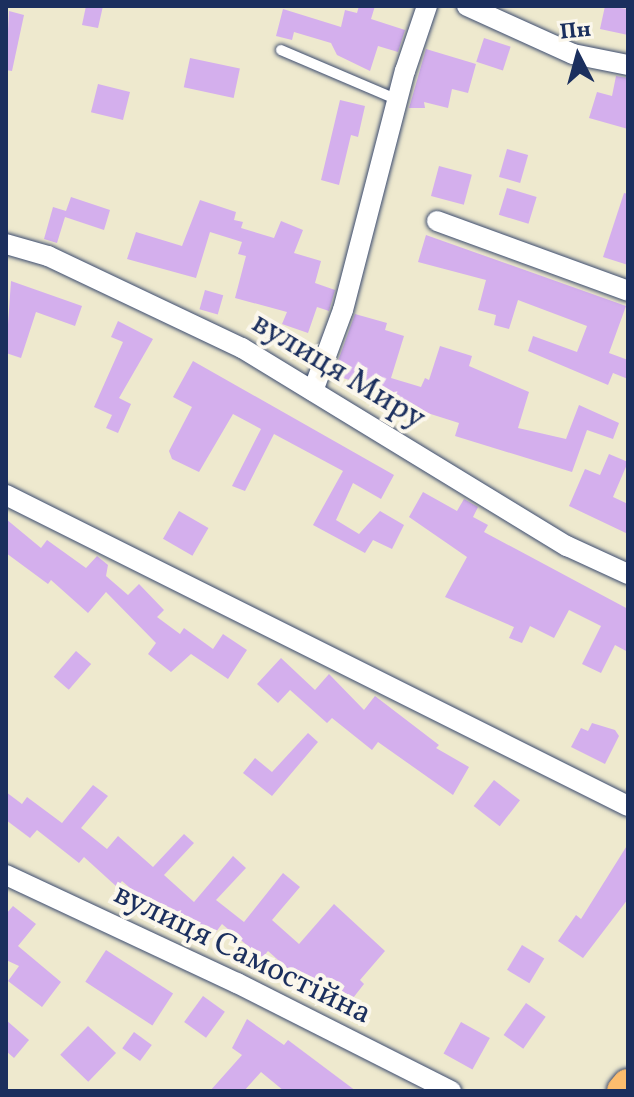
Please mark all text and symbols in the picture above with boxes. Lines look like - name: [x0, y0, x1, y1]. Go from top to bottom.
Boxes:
- text: Пн: [558, 15, 593, 49]
- north arrow: [538, 16, 618, 96]
- street label: вулиця Миру: [244, 305, 432, 439]
- street label: вулиця Самостійна: [107, 876, 377, 1034]

